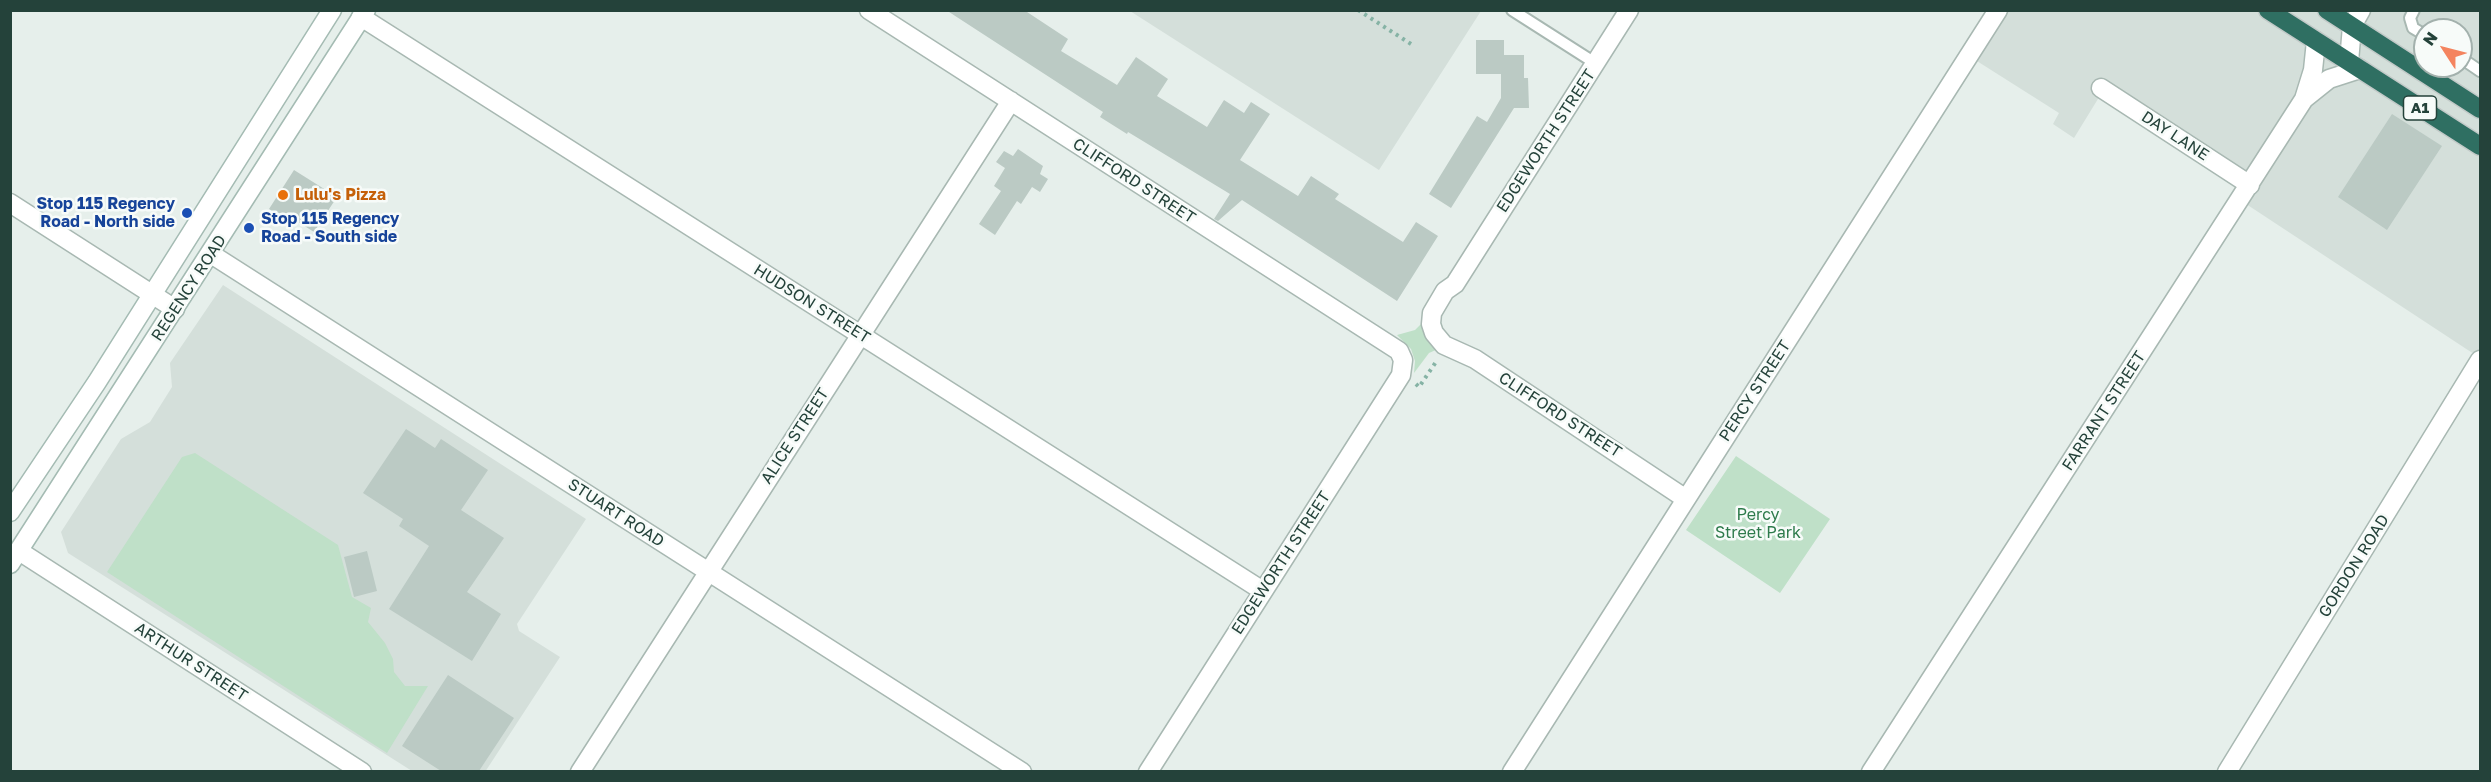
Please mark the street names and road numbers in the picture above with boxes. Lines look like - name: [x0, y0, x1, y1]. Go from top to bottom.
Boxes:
- street label: EDGEWORTH STREET: [1493, 66, 1599, 216]
- road number: A1: [2404, 96, 2436, 120]
- street label: DAY LANE: [2138, 107, 2212, 165]
- street label: CLIFFORD STREET: [1069, 134, 1199, 228]
- street label: REGENCY ROAD: [148, 231, 230, 345]
- street label: HUDSON STREET: [750, 260, 874, 348]
- street label: PERCY STREET: [1715, 337, 1795, 445]
- street label: FARRANT STREET: [2058, 348, 2150, 474]
- street label: CLIFFORD STREET: [1495, 368, 1625, 462]
- street label: ALICE STREET: [757, 385, 833, 487]
- street label: STUART ROAD: [564, 475, 668, 551]
- street label: EDGEWORTH STREET: [1228, 488, 1334, 638]
- street label: GORDON ROAD: [2315, 511, 2393, 621]
- street label: ARTHUR STREET: [131, 618, 251, 706]

